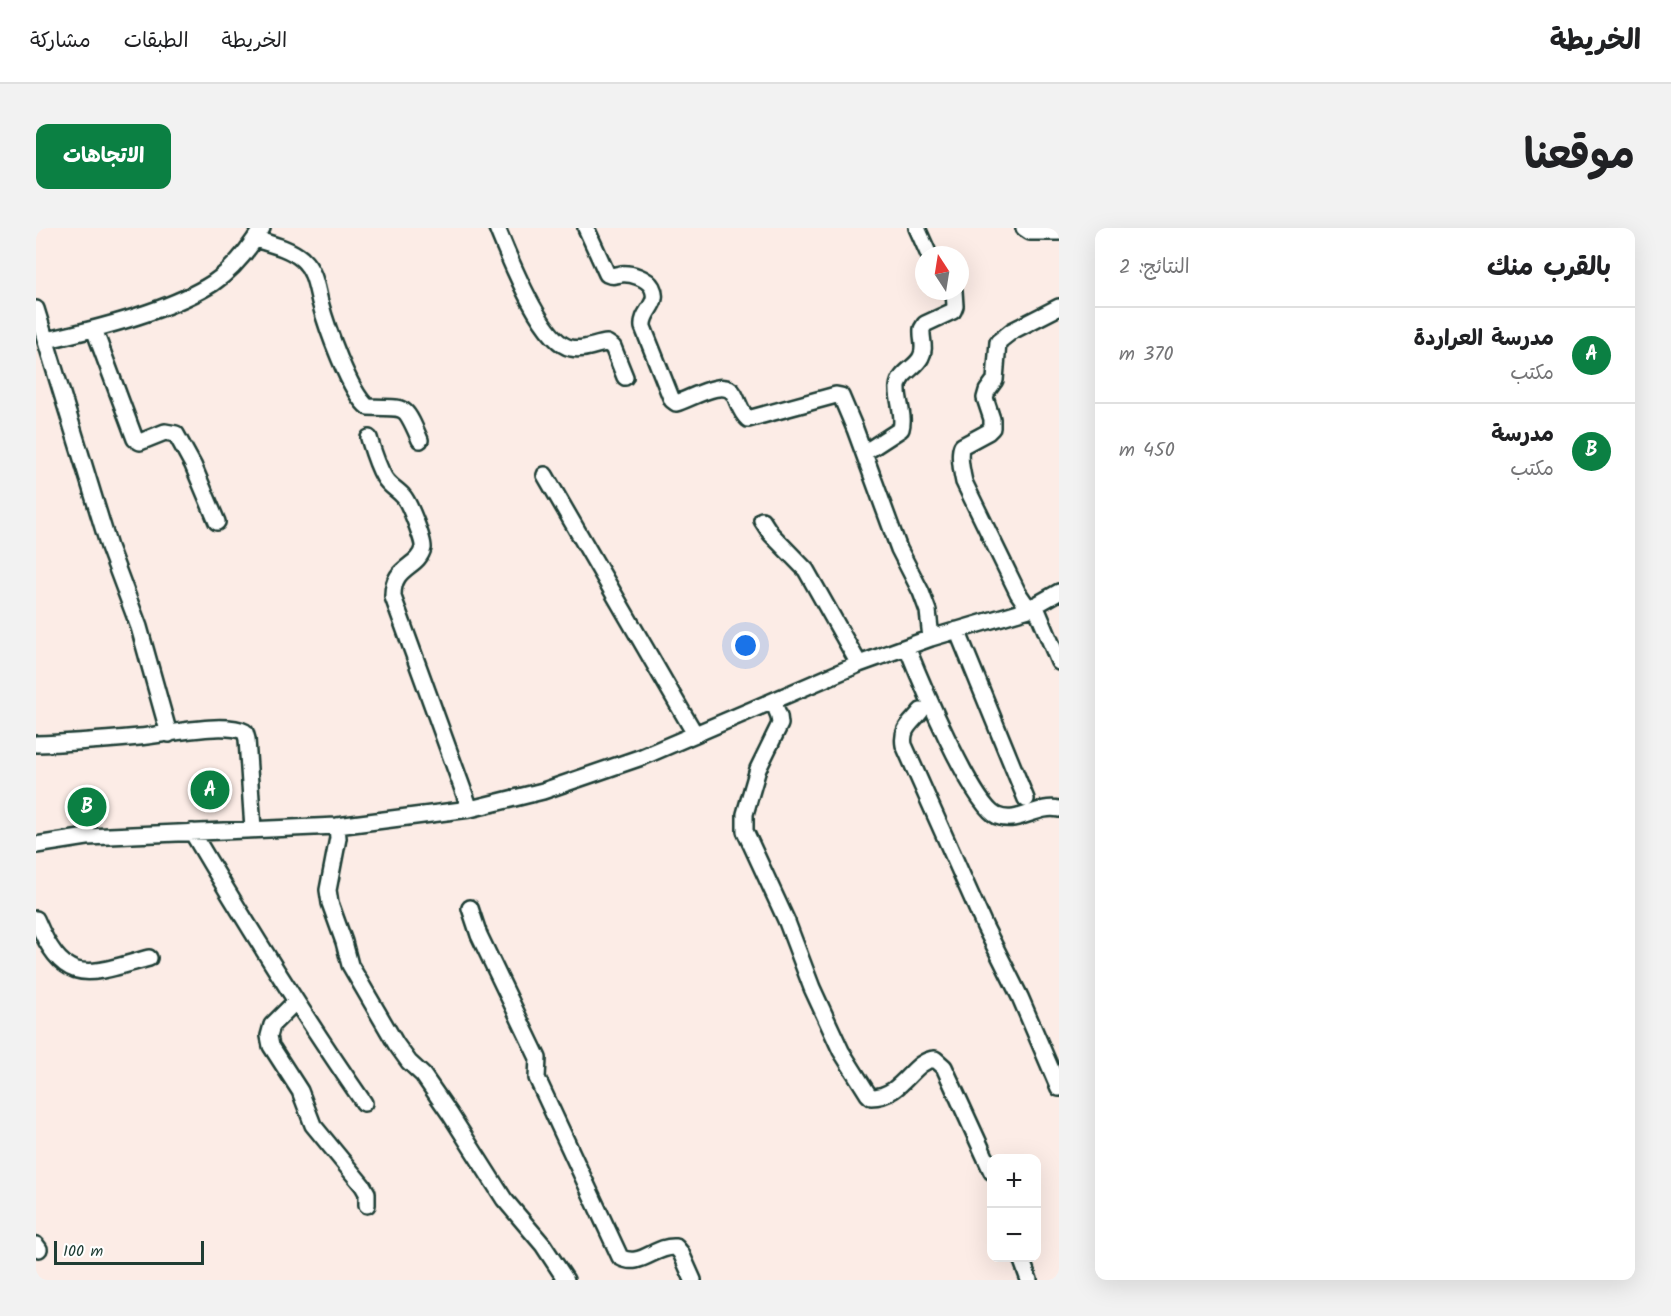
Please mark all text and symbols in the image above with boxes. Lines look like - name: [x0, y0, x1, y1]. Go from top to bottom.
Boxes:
- text: الخريطة: [1550, 19, 1641, 64]
- text: مشاركة: [30, 25, 91, 58]
- text: الطبقات: [124, 25, 189, 58]
- text: الخريطة: [222, 25, 287, 58]
- text: موقعنا: [1524, 123, 1635, 190]
- button: الاتجاهات: [36, 124, 171, 189]
- north arrow: [915, 246, 969, 300]
- text: بالقرب منك: [1487, 247, 1611, 289]
- text: النتائج: 2: [1119, 252, 1190, 284]
- text: مدرسة العراردة: [1414, 322, 1554, 357]
- text: 370 m: [1119, 339, 1174, 371]
- text: A: [1585, 339, 1598, 371]
- text: مكتب: [1510, 358, 1554, 390]
- text: مدرسة: [1491, 418, 1554, 453]
- text: 450 m: [1119, 435, 1175, 467]
- text: B: [1585, 435, 1598, 467]
- text: مكتب: [1510, 454, 1554, 486]
- your location: [731, 631, 760, 660]
- pin: A: [190, 768, 230, 812]
- pin: B: [68, 784, 106, 830]
- map controls: [987, 1154, 1041, 1262]
- button: +: [987, 1154, 1041, 1208]
- button: −: [987, 1208, 1041, 1262]
- scale bar: [54, 1238, 204, 1266]
- text: 100 m: [63, 1239, 103, 1264]

